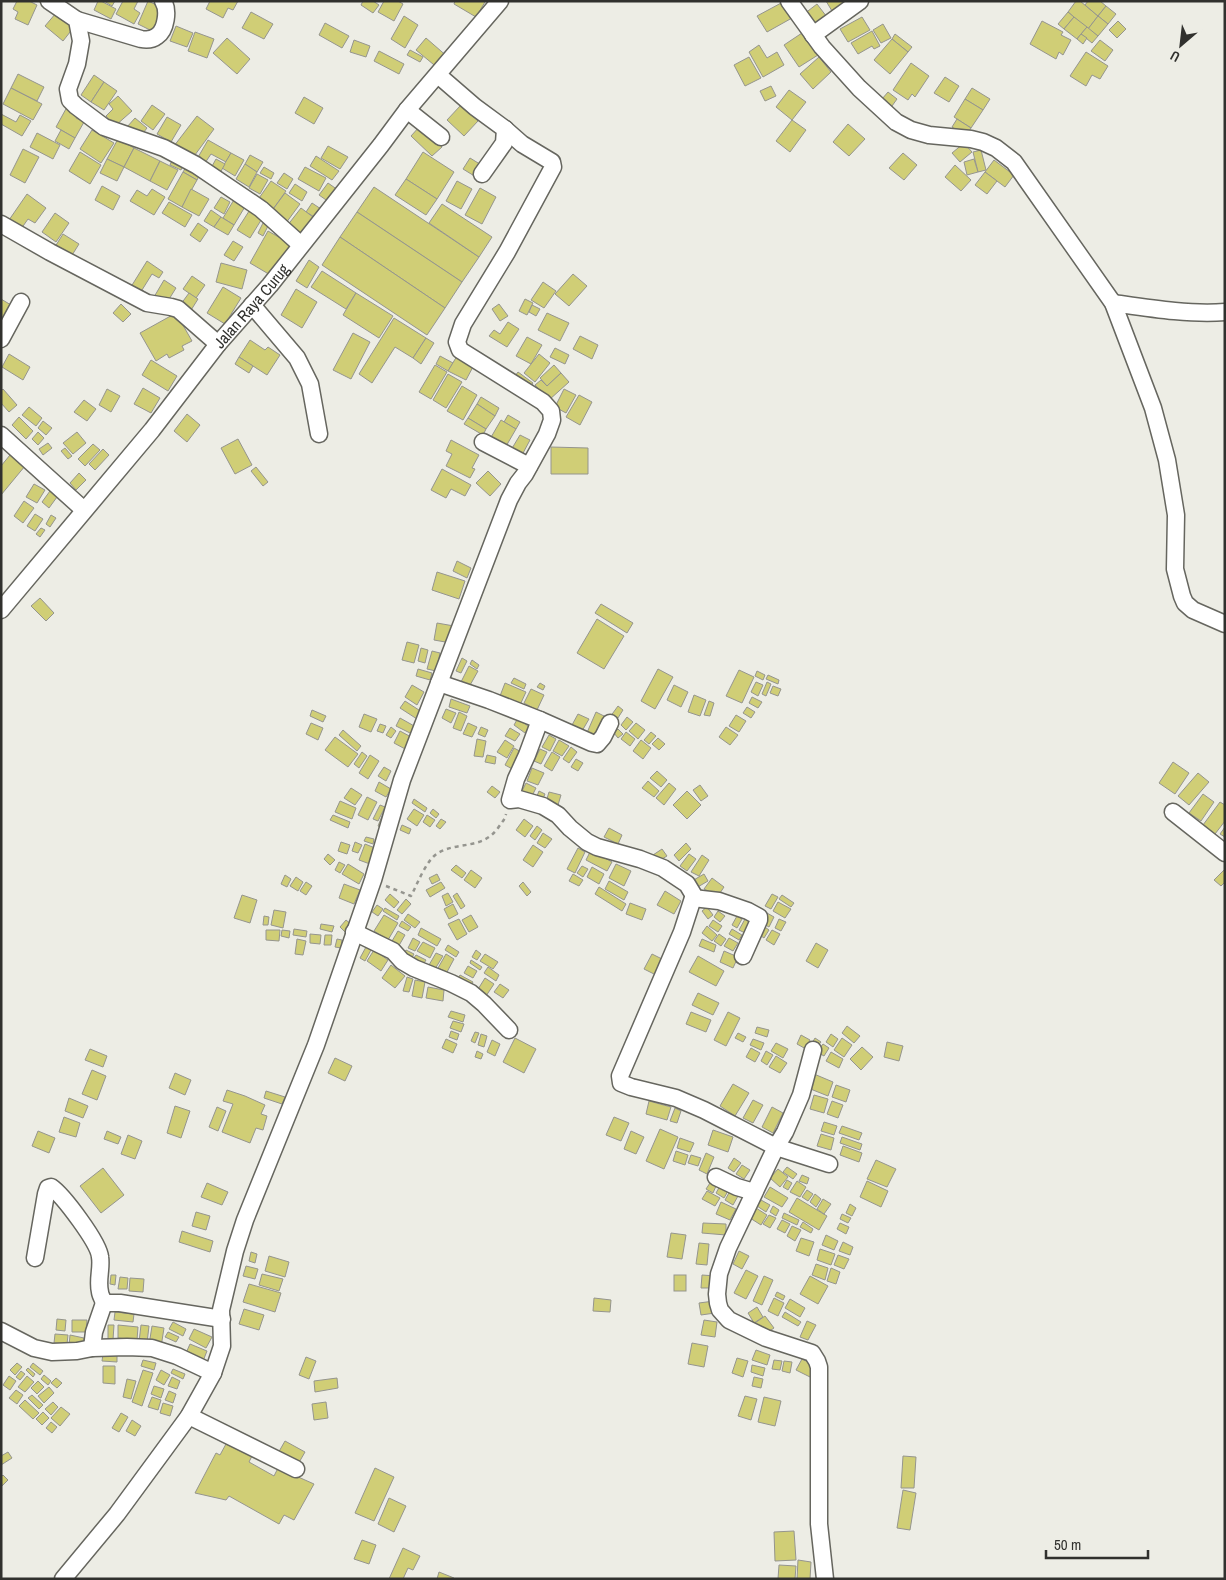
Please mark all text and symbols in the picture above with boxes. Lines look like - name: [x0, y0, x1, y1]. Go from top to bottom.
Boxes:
- north arrow: [1156, 20, 1206, 70]
- text: U: [1167, 47, 1183, 66]
- street label: Jalan Raya Curug: [208, 258, 294, 353]
- scale bar: [1046, 1528, 1148, 1560]
- text: 50 m: [1054, 1534, 1081, 1555]

